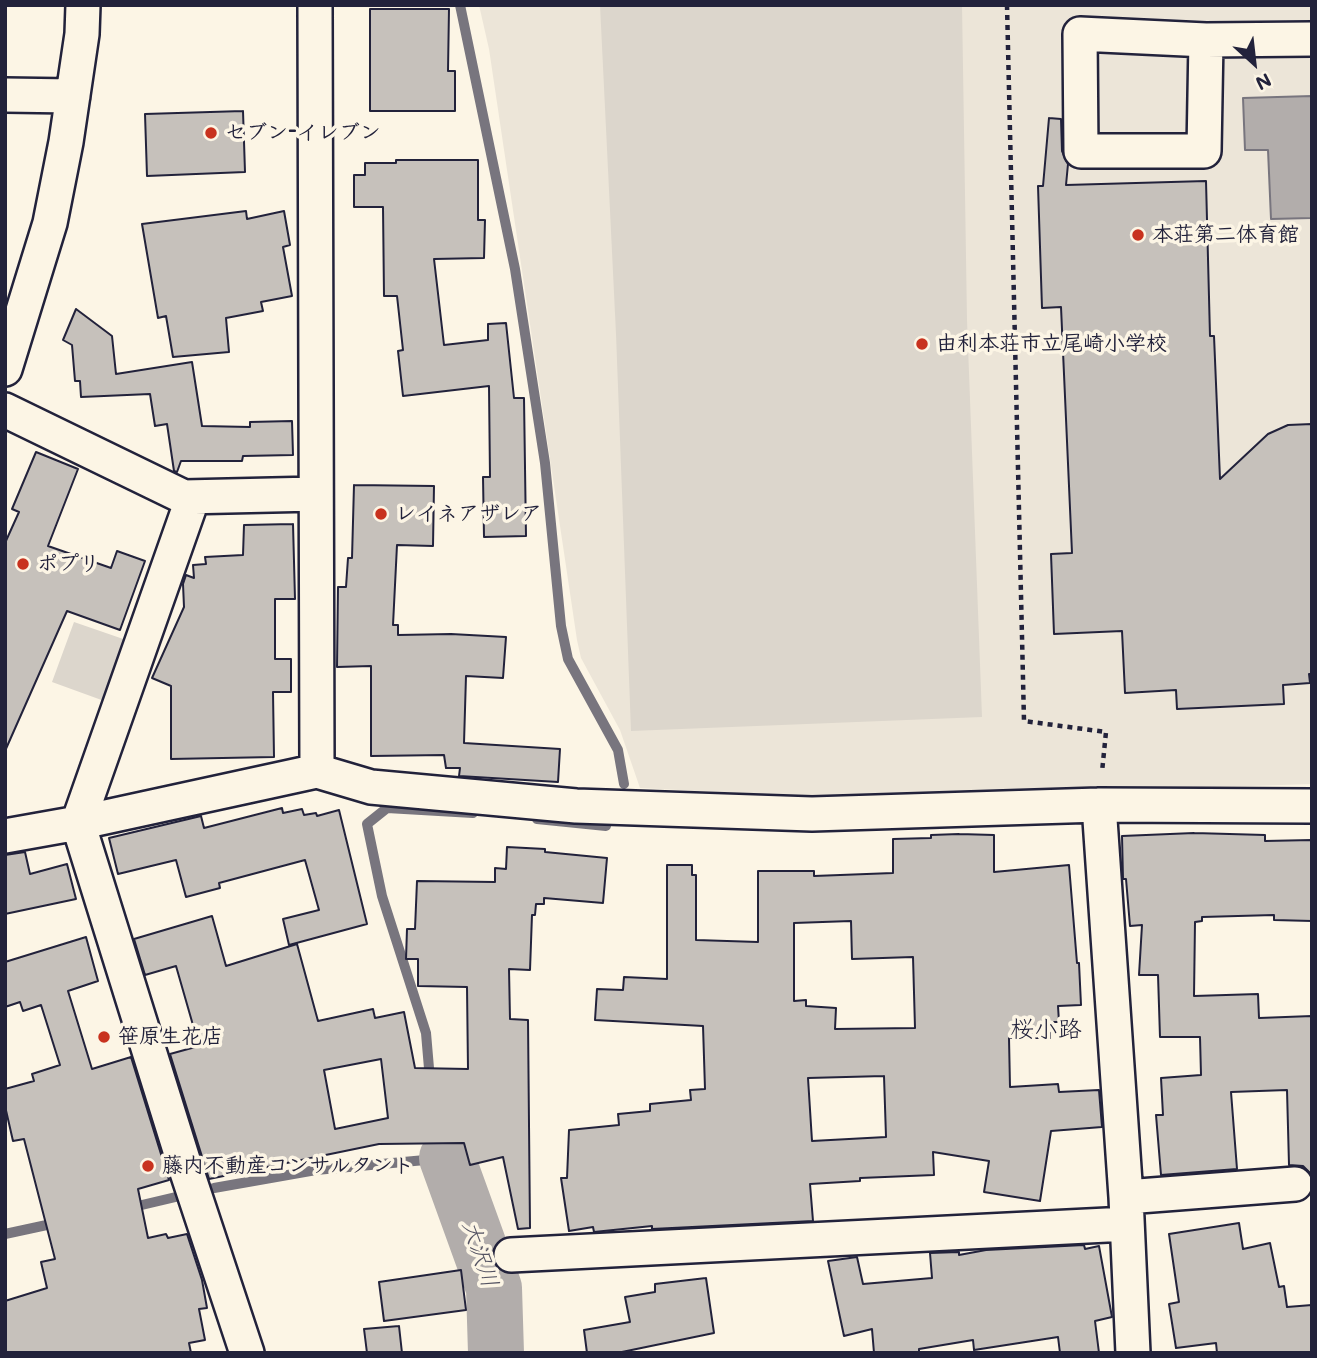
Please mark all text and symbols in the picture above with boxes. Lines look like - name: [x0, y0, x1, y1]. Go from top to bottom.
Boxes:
- north arrow: [1219, 28, 1289, 98]
- text: N: [1252, 68, 1276, 97]
- place label: セブン-イレブン: [225, 120, 381, 146]
- marker: セブン-イレブン: [203, 125, 219, 141]
- place label: 本荘第二体育館: [1152, 222, 1299, 248]
- marker: 本荘第二体育館: [1130, 227, 1146, 243]
- place label: 由利本荘市立尾崎小学校: [936, 331, 1167, 357]
- marker: 由利本荘市立尾崎小学校: [914, 336, 930, 352]
- place label: レイネアザレア: [395, 501, 542, 527]
- marker: レイネアザレア: [373, 506, 389, 522]
- place label: ポプリ: [37, 551, 100, 577]
- marker: ポプリ: [15, 556, 31, 572]
- district label: 桜小路: [1010, 1016, 1082, 1044]
- place label: 笹原生花店: [118, 1024, 223, 1050]
- marker: 笹原生花店: [96, 1029, 112, 1045]
- place label: 藤内不動産コンサルタント: [162, 1153, 414, 1179]
- marker: 藤内不動産コンサルタント: [140, 1158, 156, 1174]
- water label: 大沢川: [456, 1217, 504, 1291]

